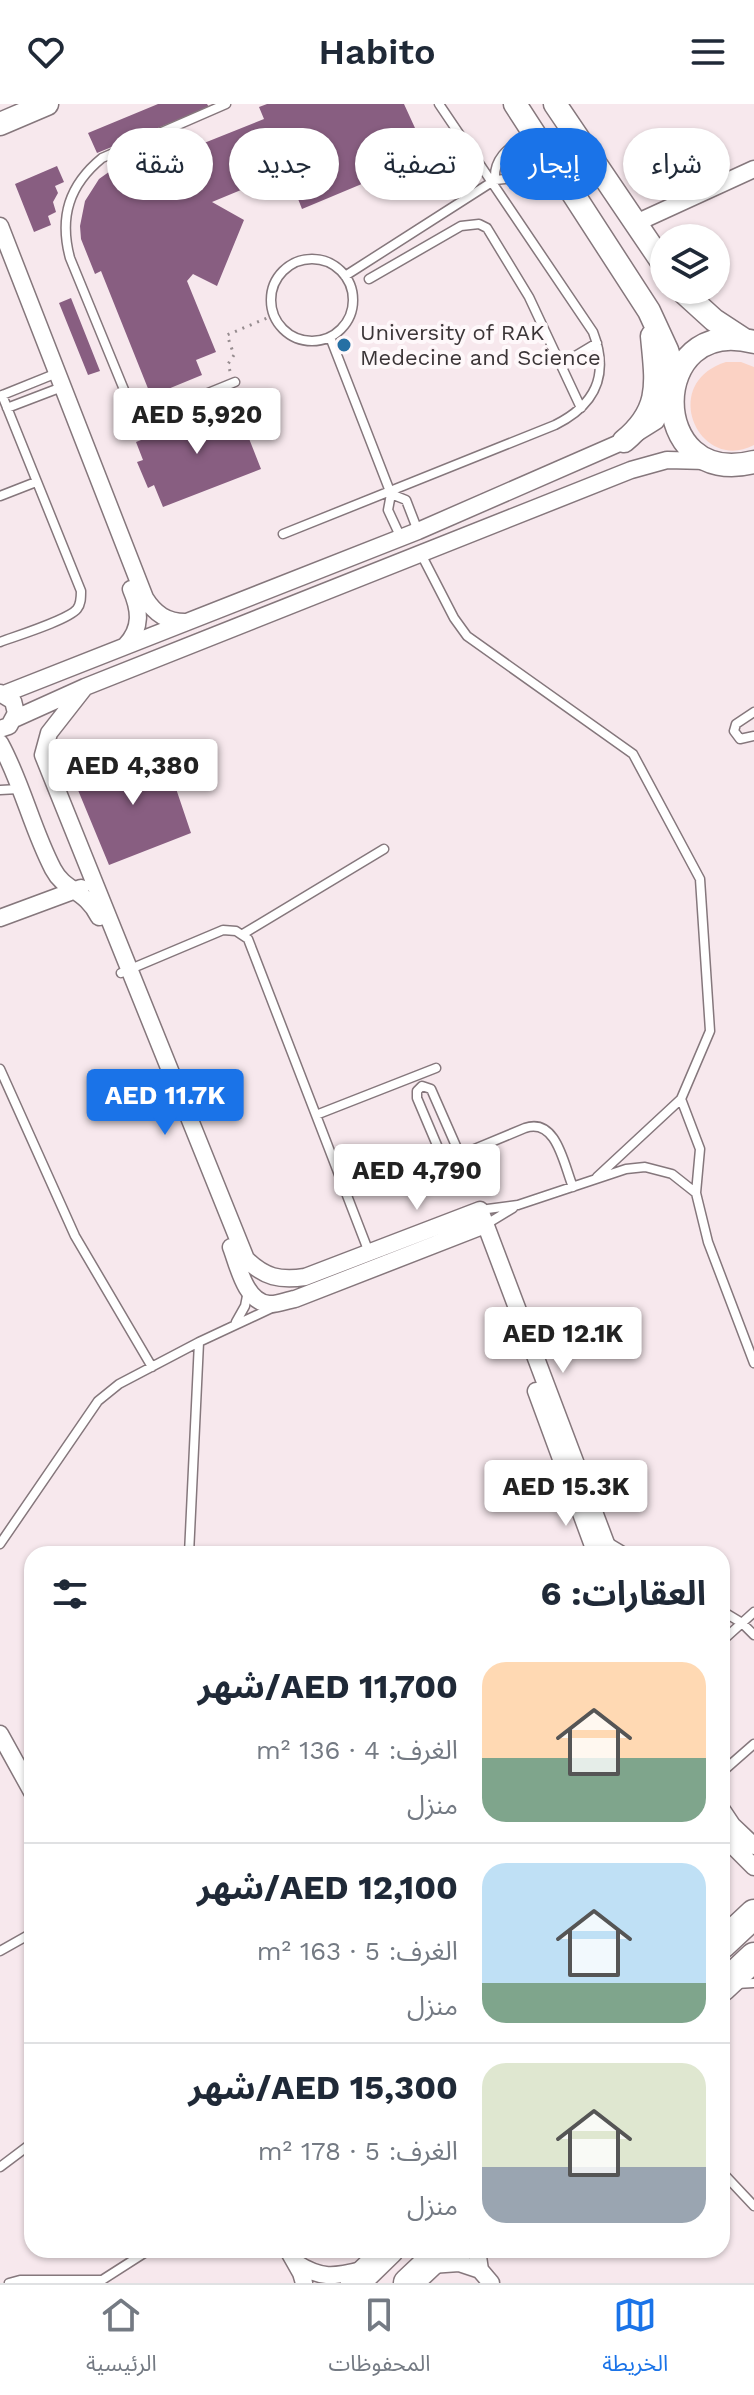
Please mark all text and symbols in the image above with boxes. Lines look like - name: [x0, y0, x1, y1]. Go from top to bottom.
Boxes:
- icon: heart: [24, 30, 68, 74]
- icon: menu: [686, 30, 730, 74]
- text: Habito: [319, 31, 435, 73]
- chip: شقة: [107, 128, 213, 200]
- chip: جديد: [229, 128, 339, 200]
- chip: تصفية: [355, 128, 484, 200]
- chip: إيجار: [500, 128, 607, 200]
- chip: شراء: [623, 128, 730, 200]
- map controls: [650, 224, 730, 304]
- button: layers: [650, 224, 730, 304]
- place label: University of RAK Medecine and Science: [360, 320, 601, 370]
- marker: University of RAK Medecine and Science: [335, 336, 353, 354]
- pin: AED 5,920: [105, 388, 289, 456]
- text: AED 5,920: [131, 399, 263, 429]
- pin: AED 4,380: [41, 739, 225, 807]
- text: AED 4,380: [67, 750, 199, 780]
- pin: AED 11.7K: [73, 1069, 257, 1137]
- text: AED 11.7K: [105, 1080, 225, 1110]
- pin: AED 4,790: [325, 1144, 509, 1212]
- text: AED 4,790: [352, 1155, 482, 1185]
- pin: AED 12.1K: [471, 1307, 655, 1375]
- text: AED 12.1K: [503, 1318, 623, 1348]
- pin: AED 15.3K: [474, 1460, 658, 1528]
- text: AED 15.3K: [502, 1471, 630, 1501]
- icon: filters: [48, 1572, 92, 1616]
- text: العقارات: 6: [541, 1573, 706, 1613]
- text: AED 11,700/شهر: [198, 1666, 458, 1706]
- icon: home: [546, 1694, 642, 1790]
- text: الغرف: 4 · 136 m²: [256, 1735, 458, 1765]
- text: منزل: [407, 1790, 458, 1820]
- text: AED 12,100/شهر: [197, 1867, 458, 1907]
- icon: home: [546, 1895, 642, 1991]
- text: الغرف: 5 · 163 m²: [257, 1936, 458, 1966]
- text: منزل: [407, 1991, 458, 2021]
- text: AED 15,300/شهر: [188, 2067, 458, 2107]
- icon: home: [546, 2095, 642, 2191]
- text: الغرف: 5 · 178 m²: [258, 2136, 458, 2166]
- text: منزل: [407, 2191, 458, 2221]
- tab: الرئيسية: [86, 2293, 157, 2387]
- tab: المحفوظات: [328, 2293, 430, 2387]
- tab: الخريطة: [602, 2293, 668, 2387]

